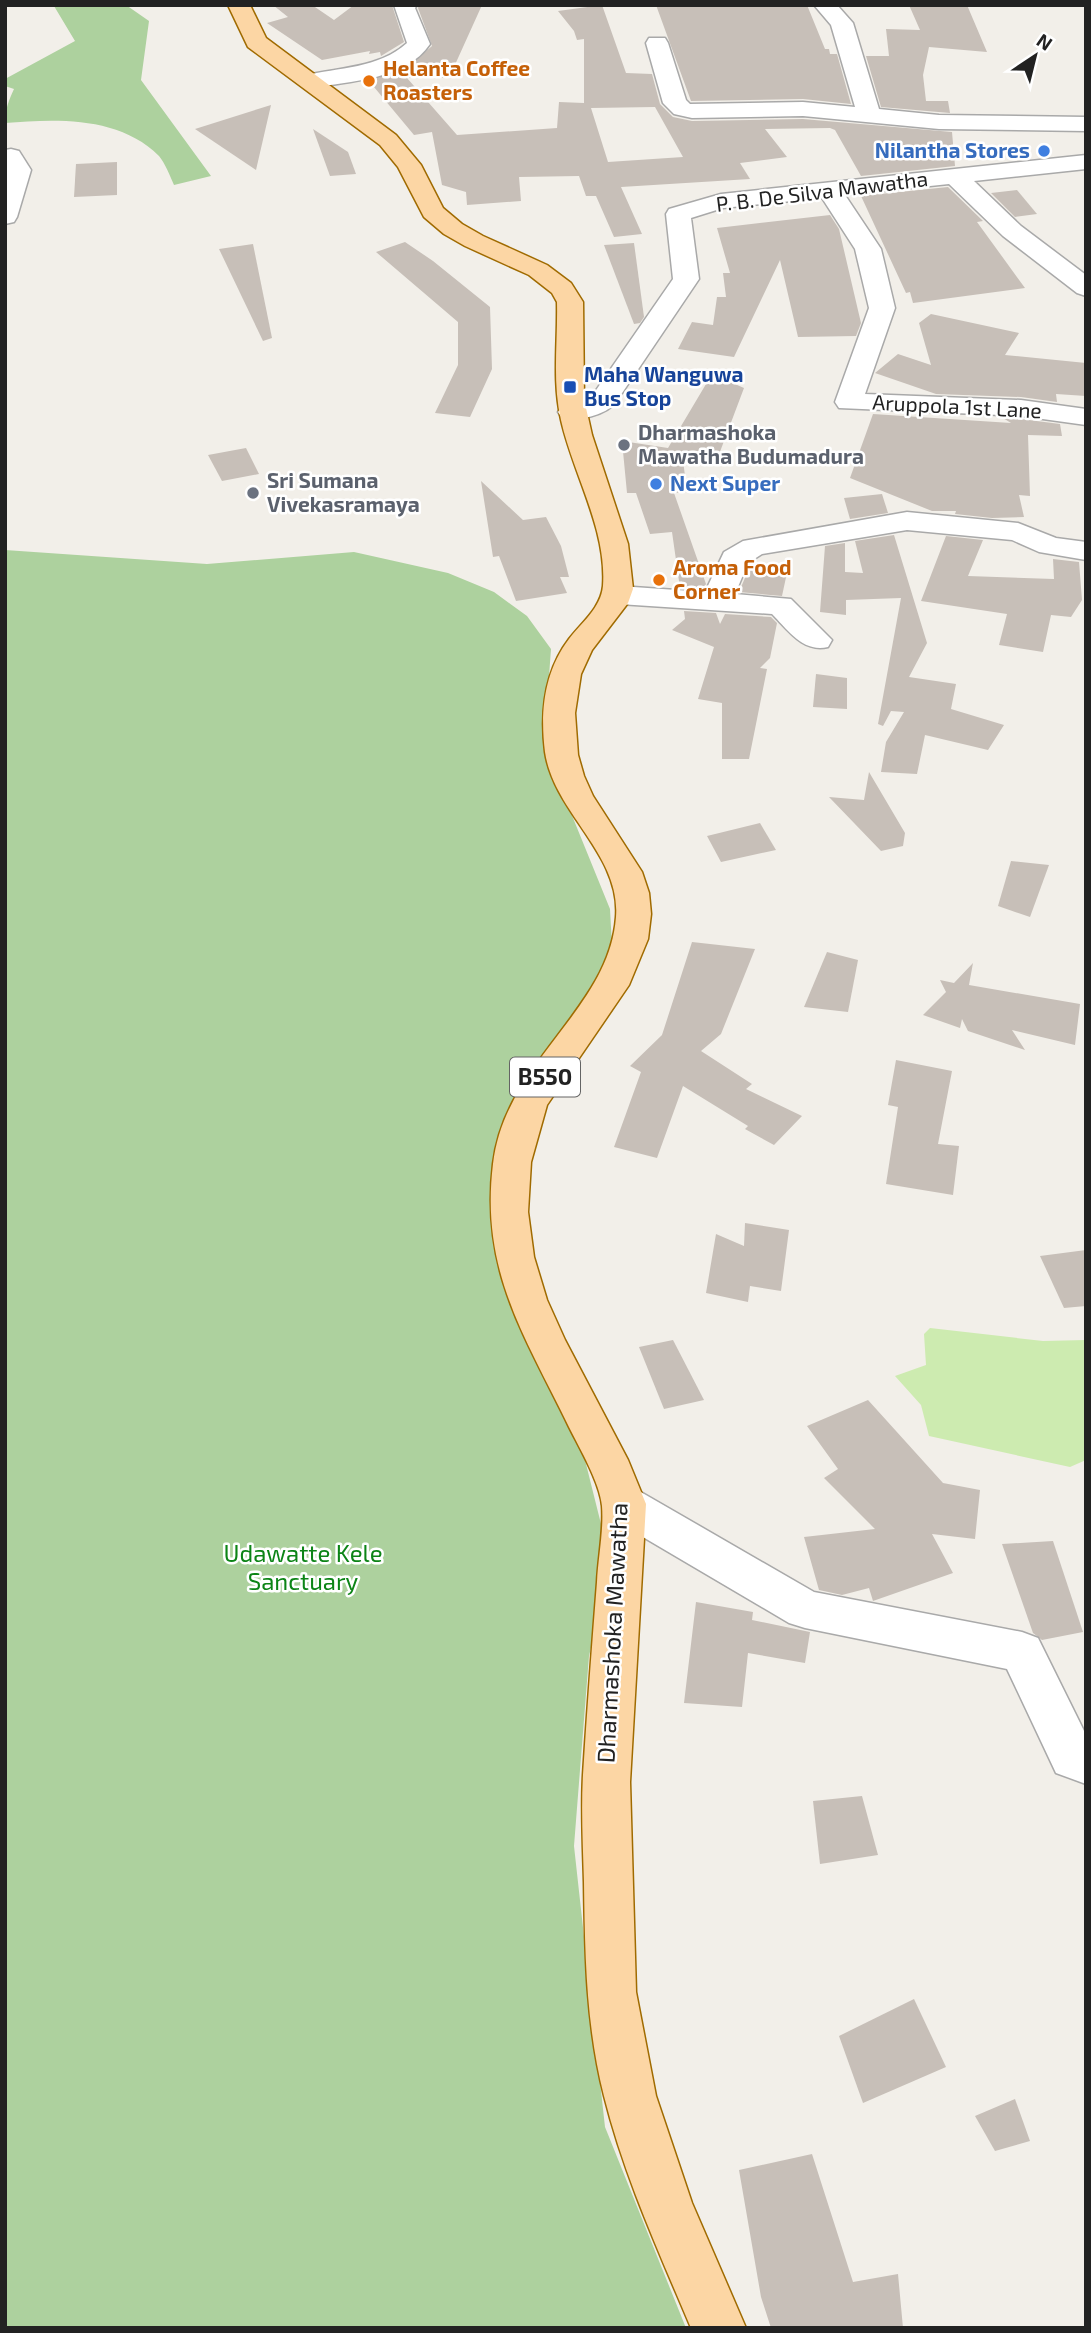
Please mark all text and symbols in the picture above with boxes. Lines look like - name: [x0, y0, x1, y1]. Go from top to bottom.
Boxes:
- north arrow: [1000, 21, 1070, 91]
- text: N: [1033, 28, 1057, 55]
- place label: Helanta Coffee Roasters: [383, 55, 530, 104]
- marker: Helanta Coffee Roasters: [361, 73, 377, 89]
- place label: Nilantha Stores: [875, 137, 1030, 162]
- marker: Nilantha Stores: [1036, 143, 1052, 159]
- street label: P. B. De Silva Mawatha: [715, 165, 929, 216]
- place label: Maha Wanguwa Bus Stop: [584, 361, 743, 410]
- marker: Maha Wanguwa Bus Stop: [562, 379, 578, 395]
- street label: Aruppola 1st Lane: [872, 389, 1042, 422]
- place label: Dharmashoka Mawatha Budumadura: [638, 419, 864, 468]
- marker: Dharmashoka Mawatha Budumadura: [616, 437, 632, 453]
- place label: Sri Sumana Vivekasramaya: [267, 467, 420, 517]
- place label: Next Super: [670, 470, 780, 495]
- marker: Next Super: [648, 476, 664, 492]
- marker: Sri Sumana Vivekasramaya: [245, 485, 261, 501]
- place label: Aroma Food Corner: [673, 554, 792, 603]
- marker: Aroma Food Corner: [651, 572, 667, 588]
- road number: B550: [510, 1058, 580, 1096]
- street label: Dharmashoka Mawatha: [590, 1502, 633, 1764]
- park label: Udawatte Kele Sanctuary: [223, 1538, 383, 1595]

